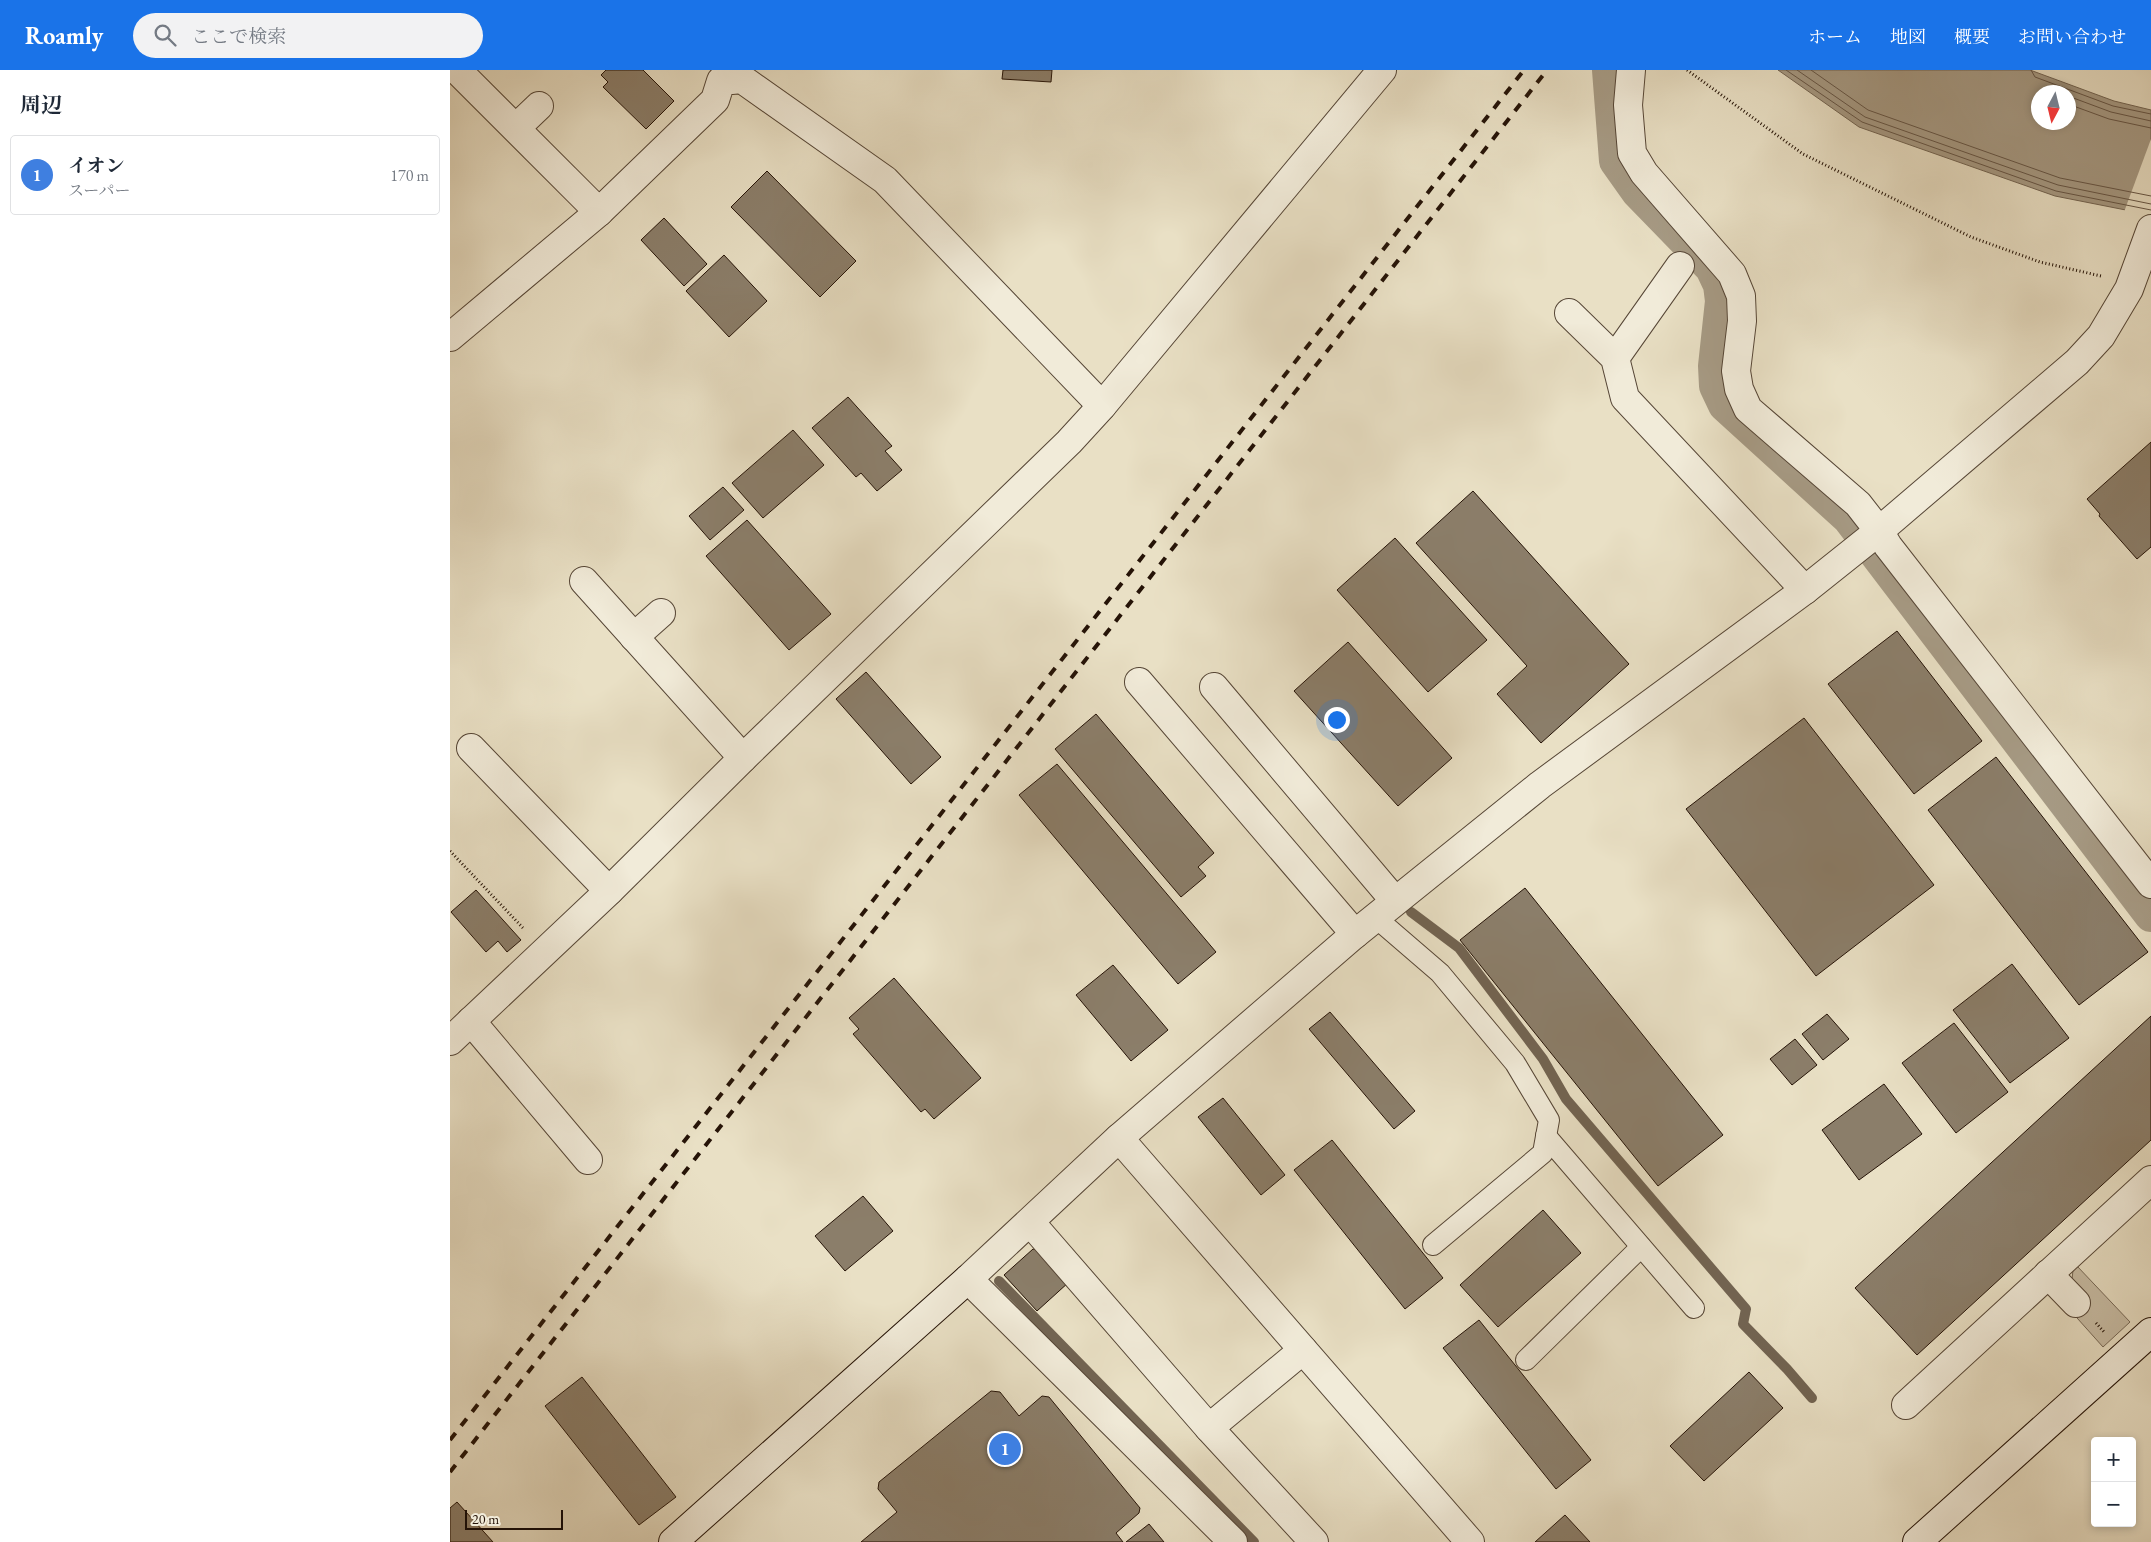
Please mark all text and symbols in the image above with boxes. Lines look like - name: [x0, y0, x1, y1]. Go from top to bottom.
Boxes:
- search box: [133, 13, 483, 58]
- text: Roamly: [25, 20, 103, 51]
- icon: search: [151, 21, 179, 49]
- text: ここで検索: [191, 24, 286, 49]
- text: ホーム: [1808, 25, 1862, 48]
- text: 地図: [1890, 25, 1926, 48]
- text: 概要: [1954, 25, 1990, 48]
- text: お問い合わせ: [2018, 25, 2126, 48]
- north arrow: [2031, 85, 2076, 130]
- text: 周辺: [20, 91, 62, 118]
- text: イオン: [68, 153, 124, 178]
- text: 1: [33, 165, 41, 186]
- text: 170 m: [390, 165, 429, 186]
- text: スーパー: [68, 180, 130, 201]
- your location: [1324, 707, 1350, 733]
- pin: 1: [989, 1430, 1021, 1468]
- map controls: [2091, 1437, 2136, 1527]
- button: +: [2091, 1437, 2136, 1482]
- button: −: [2091, 1482, 2136, 1527]
- scale bar: [465, 1507, 562, 1530]
- text: 20 m: [472, 1510, 499, 1528]

